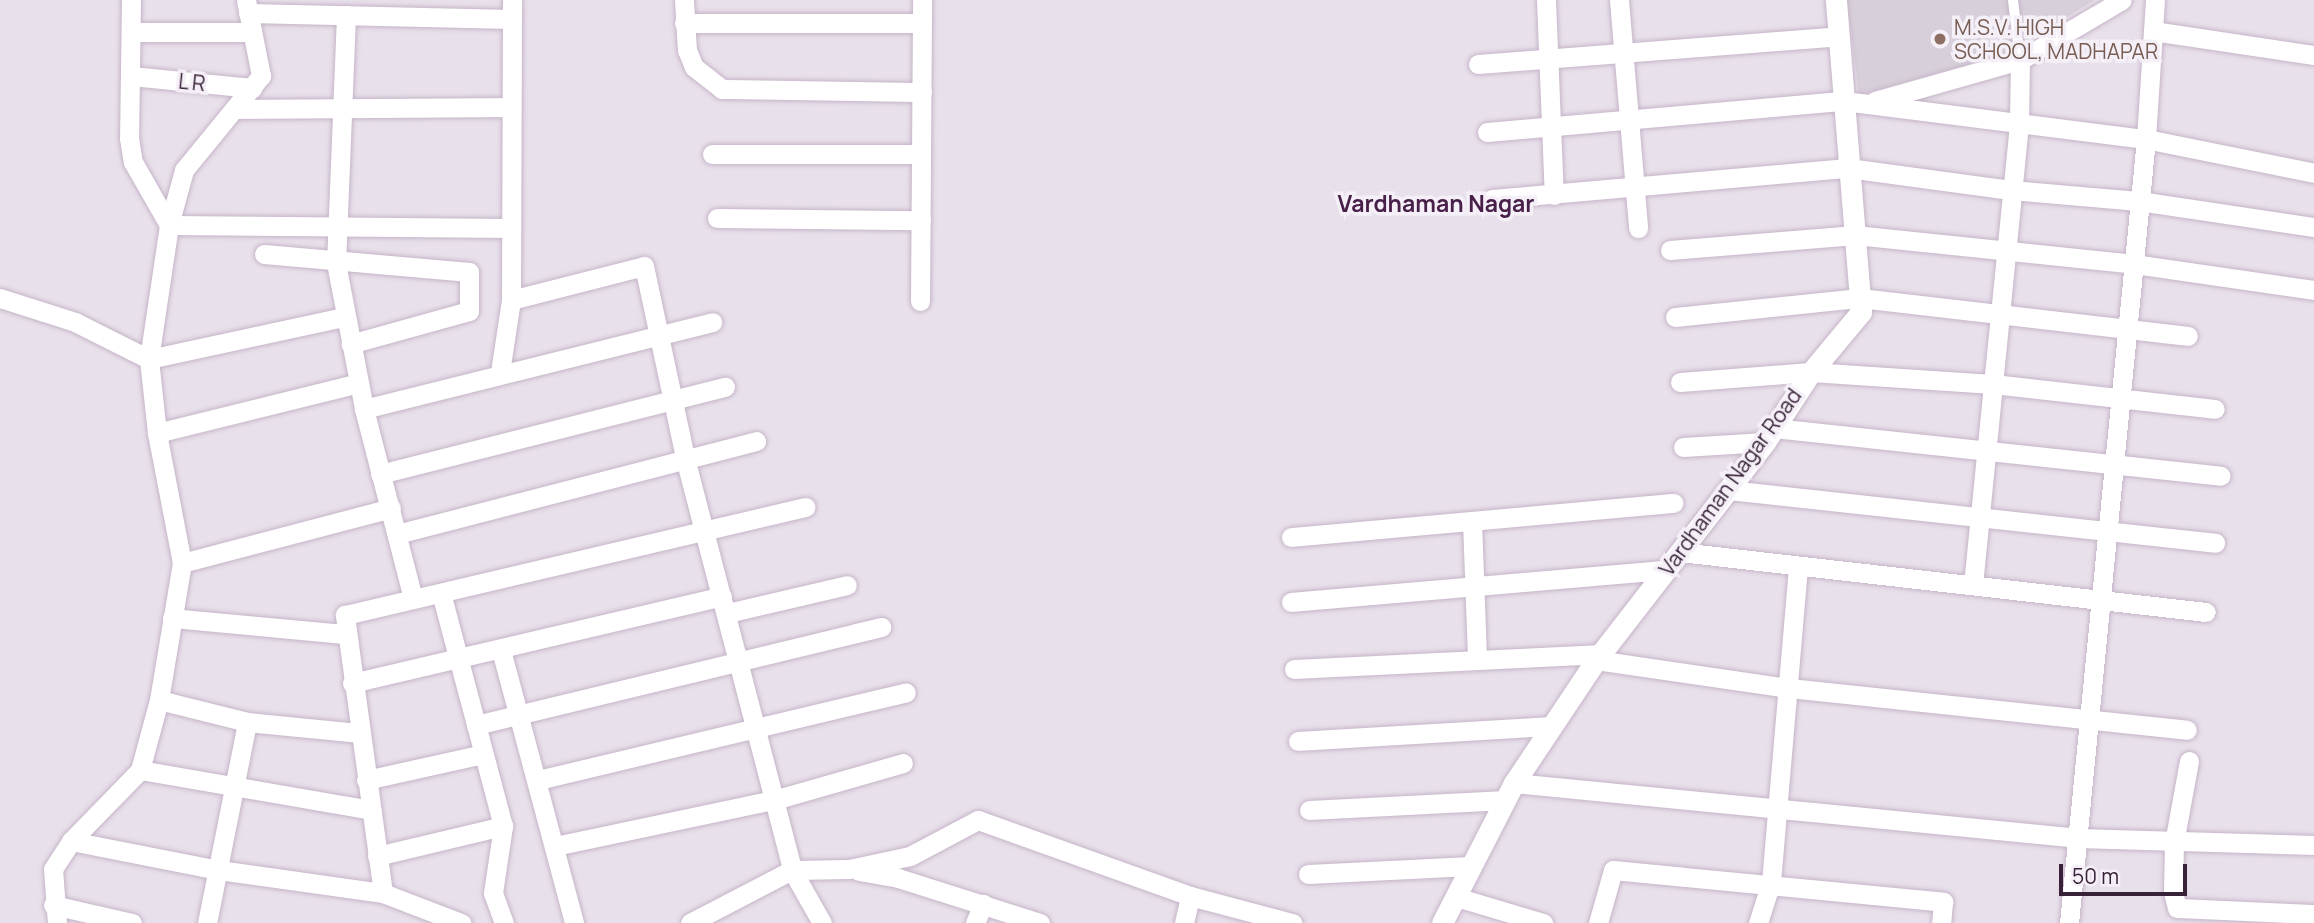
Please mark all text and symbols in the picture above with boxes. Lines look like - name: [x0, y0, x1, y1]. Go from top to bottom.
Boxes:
- place label: M.S.V. HIGH SCHOOL, MADHAPAR: [1954, 14, 2158, 64]
- marker: M.S.V. HIGH SCHOOL, MADHAPAR: [1932, 31, 1948, 47]
- street label: L R: [177, 68, 207, 96]
- district label: Vardhaman Nagar: [1338, 189, 1534, 217]
- street label: Vardhaman Nagar Road: [1654, 384, 1806, 580]
- scale bar: [2062, 850, 2190, 894]
- text: 50 m: [2072, 862, 2119, 890]

